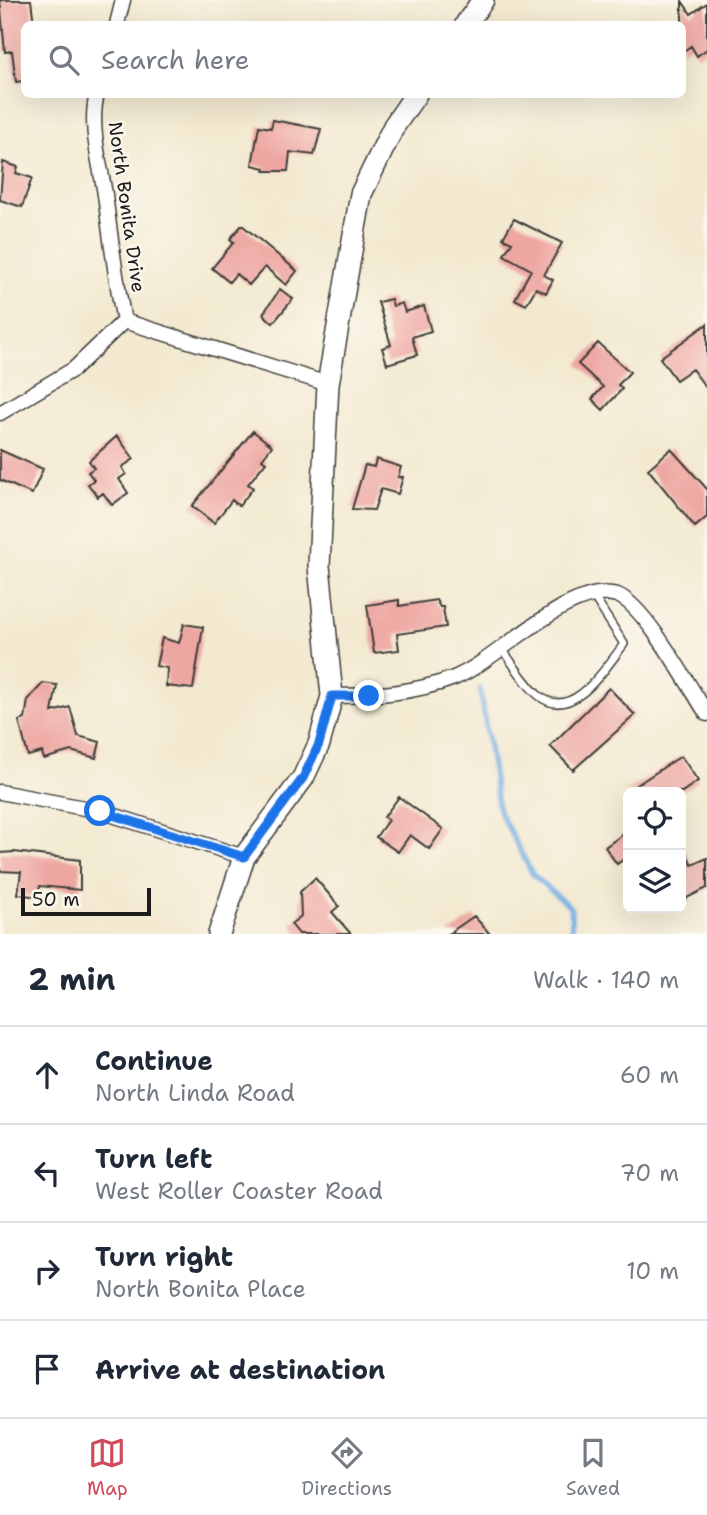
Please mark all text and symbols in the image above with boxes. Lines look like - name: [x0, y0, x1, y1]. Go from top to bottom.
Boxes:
- search box: [21, 21, 686, 98]
- icon: search: [45, 41, 83, 79]
- text: Search here: [101, 42, 250, 77]
- street label: North Bonita Drive: [103, 120, 151, 294]
- route end: [353, 680, 384, 711]
- map controls: [623, 787, 686, 913]
- button: locate: [623, 787, 686, 850]
- route start: [84, 795, 115, 826]
- button: layers: [623, 850, 686, 913]
- scale bar: [21, 885, 150, 917]
- text: 50 m: [32, 887, 80, 912]
- text: 2 min: [28, 959, 115, 1000]
- text: Walk · 140 m: [533, 965, 679, 995]
- text: Continue: [95, 1043, 213, 1078]
- icon: ahead: [28, 1056, 66, 1094]
- text: 60 m: [620, 1060, 679, 1090]
- text: North Linda Road: [95, 1078, 295, 1108]
- text: Turn left: [95, 1141, 212, 1176]
- icon: left: [28, 1154, 66, 1192]
- text: 70 m: [620, 1158, 679, 1188]
- text: West Roller Coaster Road: [95, 1176, 383, 1206]
- text: Turn right: [95, 1239, 233, 1274]
- icon: right: [28, 1252, 66, 1290]
- text: 10 m: [626, 1256, 679, 1286]
- text: North Bonita Place: [95, 1274, 306, 1304]
- icon: arrive: [28, 1350, 66, 1388]
- text: Arrive at destination: [95, 1352, 385, 1387]
- tab: Map: [87, 1434, 128, 1501]
- tab: Directions: [302, 1434, 392, 1501]
- tab: Saved: [566, 1434, 620, 1501]

